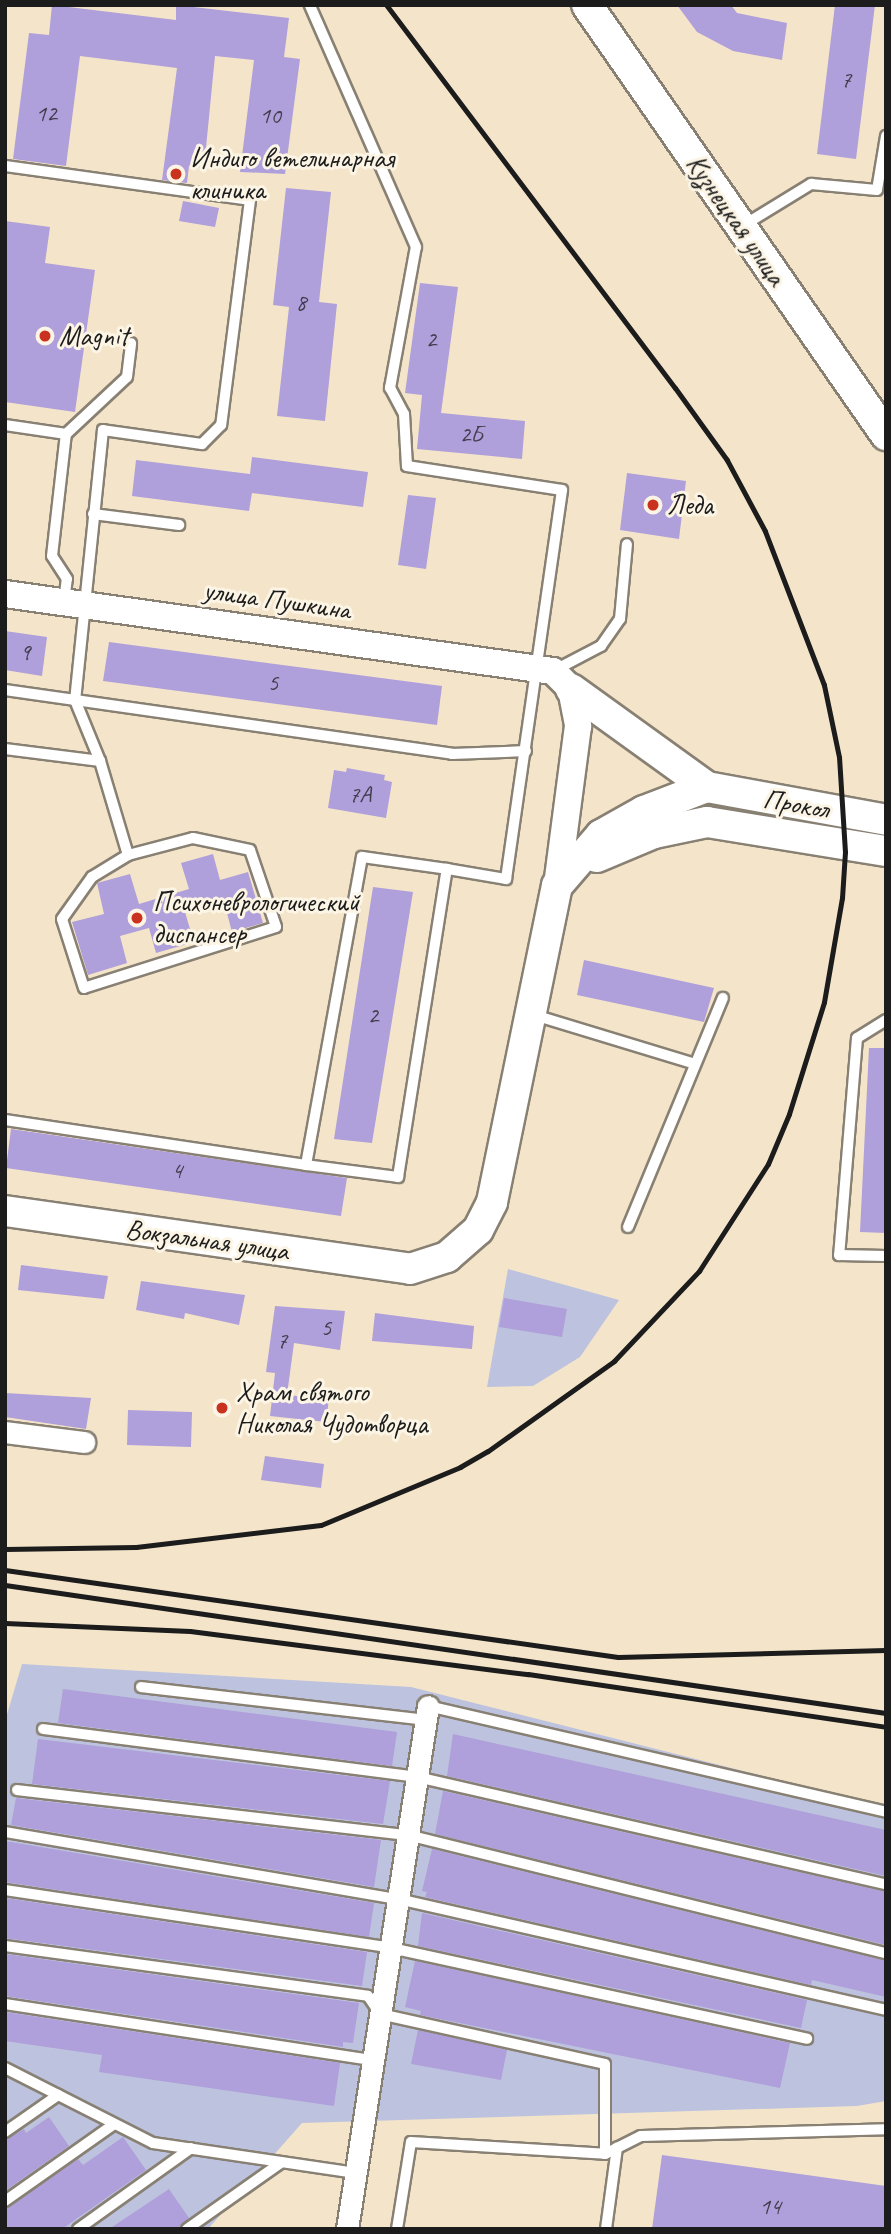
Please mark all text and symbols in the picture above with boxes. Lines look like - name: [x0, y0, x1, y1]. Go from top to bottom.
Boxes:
- house number: 7: [841, 66, 851, 94]
- house number: 12: [35, 100, 57, 128]
- house number: 10: [259, 102, 281, 130]
- place label: Индиго ветелинарная клиника: [190, 141, 392, 207]
- street label: Кузнецкая улица: [678, 147, 794, 293]
- marker: Индиго ветелинарная клиника: [168, 166, 184, 182]
- house number: 8: [296, 289, 306, 317]
- place label: Magnit: [59, 319, 128, 353]
- house number: 2: [426, 326, 436, 354]
- marker: Magnit: [37, 328, 53, 344]
- house number: 2Б: [459, 421, 483, 449]
- place label: Леда: [667, 488, 713, 522]
- marker: Леда: [645, 497, 661, 513]
- street label: улица Пушкина: [201, 573, 353, 627]
- house number: 9: [20, 639, 30, 667]
- house number: 5: [268, 669, 278, 697]
- house number: 7А: [349, 781, 371, 809]
- street label: Прокол: [761, 782, 831, 826]
- place label: Психоневрологический диспансер: [153, 885, 359, 951]
- marker: Психоневрологический диспансер: [127, 908, 147, 928]
- house number: 2: [368, 1002, 378, 1030]
- house number: 4: [172, 1157, 182, 1185]
- street label: Вокзальная улица: [123, 1212, 291, 1268]
- house number: 5: [321, 1314, 331, 1342]
- house number: 7: [277, 1327, 287, 1355]
- place label: Храм святого Николая Чудотворца: [236, 1375, 431, 1441]
- marker: Храм святого Николая Чудотворца: [214, 1400, 230, 1416]
- house number: 14: [759, 2193, 781, 2221]

